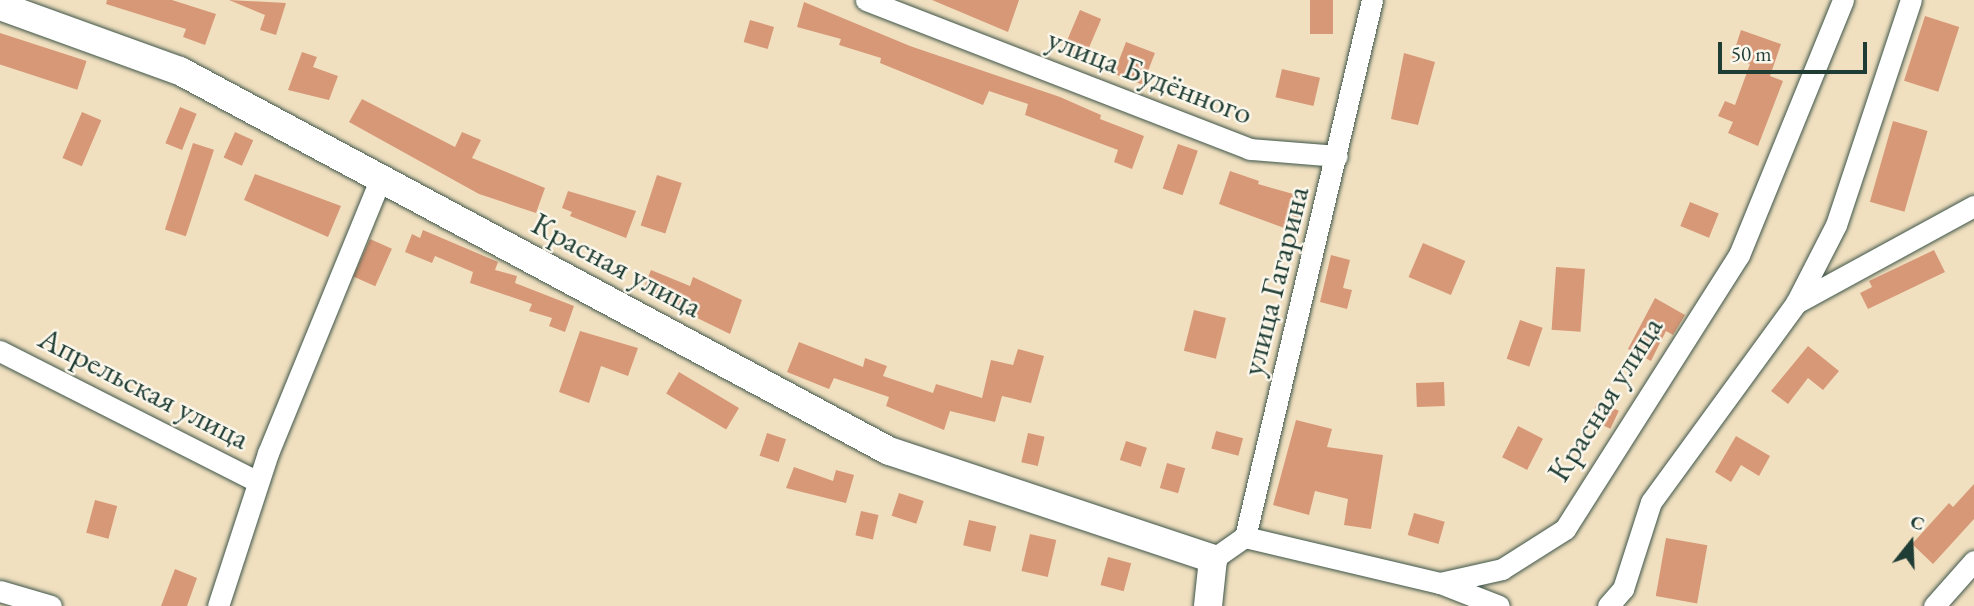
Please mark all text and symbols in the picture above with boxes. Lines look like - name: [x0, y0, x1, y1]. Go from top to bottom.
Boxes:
- street label: улица Будённого: [1042, 19, 1258, 133]
- scale bar: [1722, 28, 1871, 72]
- text: 50 m: [1731, 40, 1772, 67]
- street label: улица Гагарина: [1233, 182, 1317, 380]
- street label: Красная улица: [525, 204, 709, 326]
- street label: Красная улица: [1539, 309, 1671, 489]
- street label: Апрельская улица: [32, 318, 256, 458]
- north arrow: [1876, 508, 1946, 578]
- text: С: [1907, 509, 1928, 537]

